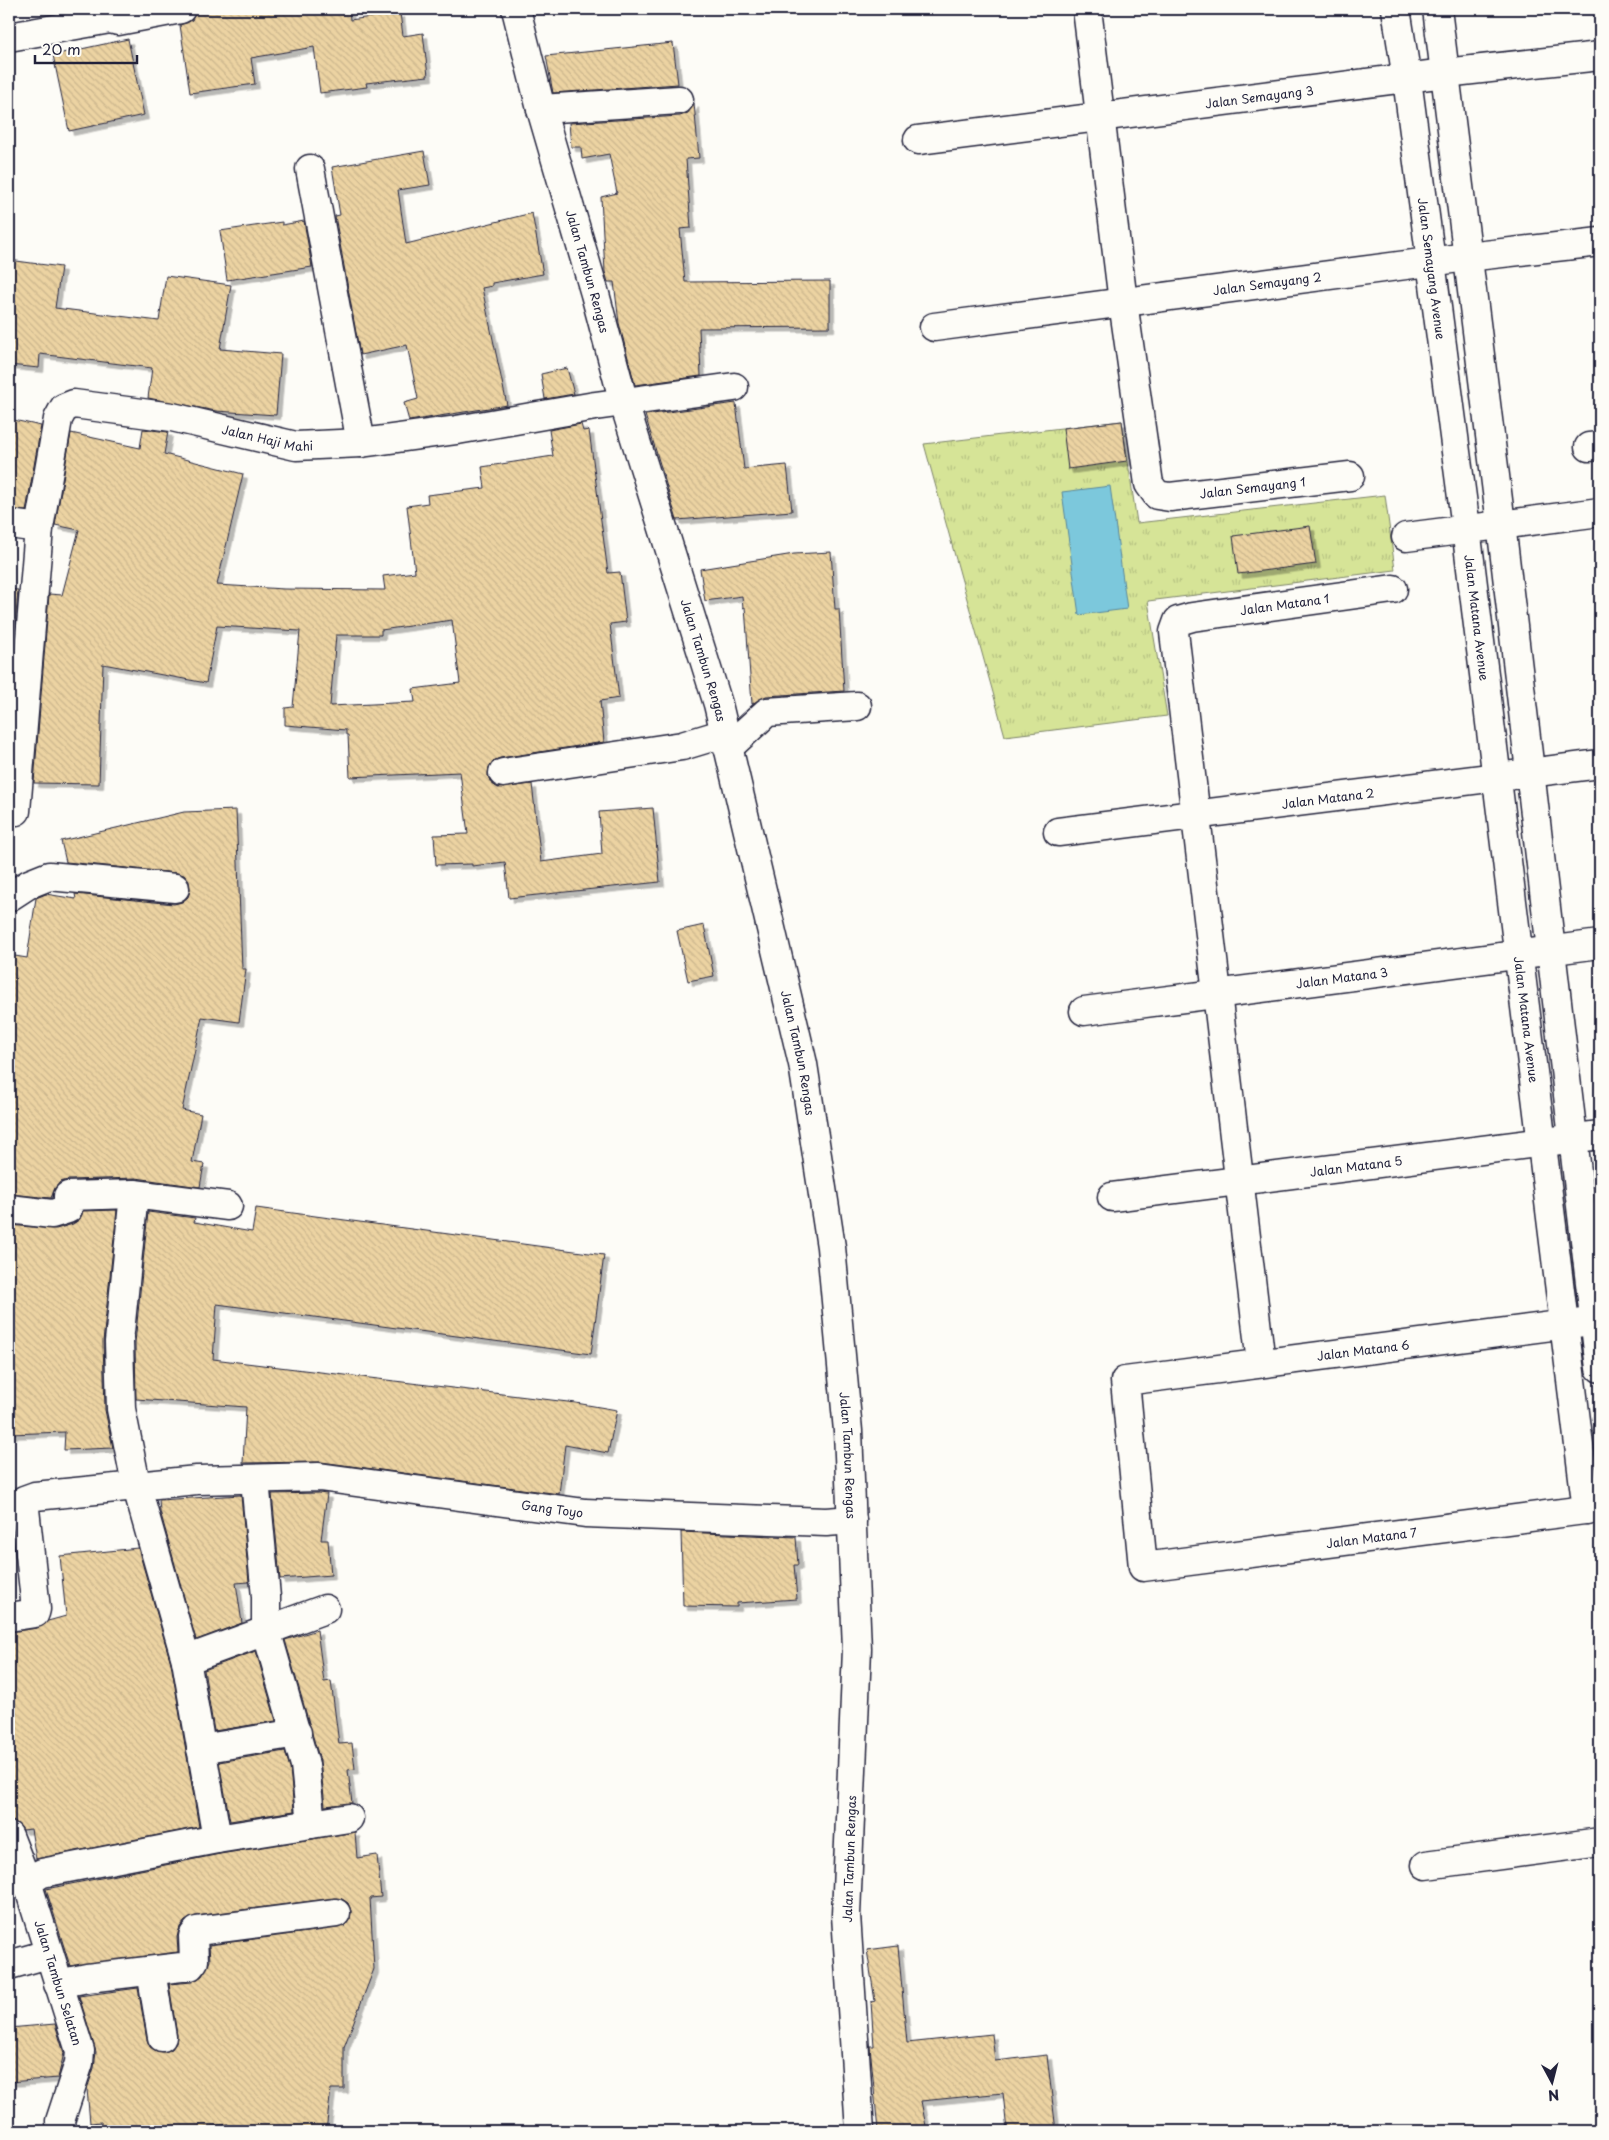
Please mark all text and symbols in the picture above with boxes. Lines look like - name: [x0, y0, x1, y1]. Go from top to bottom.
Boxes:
- scale bar: [35, 32, 138, 64]
- text: 20 m: [42, 37, 81, 60]
- street label: Jalan Semayang 3: [1204, 81, 1315, 112]
- street label: Jalan Semayang Avenue: [1414, 197, 1450, 341]
- street label: Jalan Tambun Rengas: [562, 207, 614, 335]
- street label: Jalan Semayang 2: [1212, 267, 1323, 299]
- street label: Jalan Haji Mahi: [220, 420, 314, 455]
- street label: Jalan Semayang 1: [1199, 472, 1307, 502]
- street label: Jalan Matana Avenue: [1460, 553, 1494, 682]
- street label: Jalan Matana 1: [1239, 589, 1331, 619]
- street label: Jalan Tambun Rengas: [677, 597, 731, 724]
- street label: Jalan Matana 2: [1281, 783, 1375, 813]
- street label: Jalan Matana Avenue: [1510, 955, 1543, 1084]
- street label: Jalan Matana 3: [1295, 963, 1389, 992]
- street label: Jalan Tambun Rengas: [777, 988, 820, 1117]
- street label: Jalan Matana 5: [1309, 1151, 1403, 1181]
- street label: Jalan Matana 6: [1316, 1335, 1410, 1365]
- street label: Jalan Tambun Rengas: [835, 1391, 861, 1520]
- street label: Gang Toyo: [520, 1495, 585, 1522]
- street label: Jalan Matana 7: [1325, 1523, 1418, 1552]
- street label: Jalan Tambun Rengas: [838, 1795, 860, 1923]
- street label: Jalan Tambun Selatan: [30, 1918, 87, 2048]
- north arrow: [1526, 2058, 1576, 2108]
- text: N: [1547, 2084, 1560, 2106]

